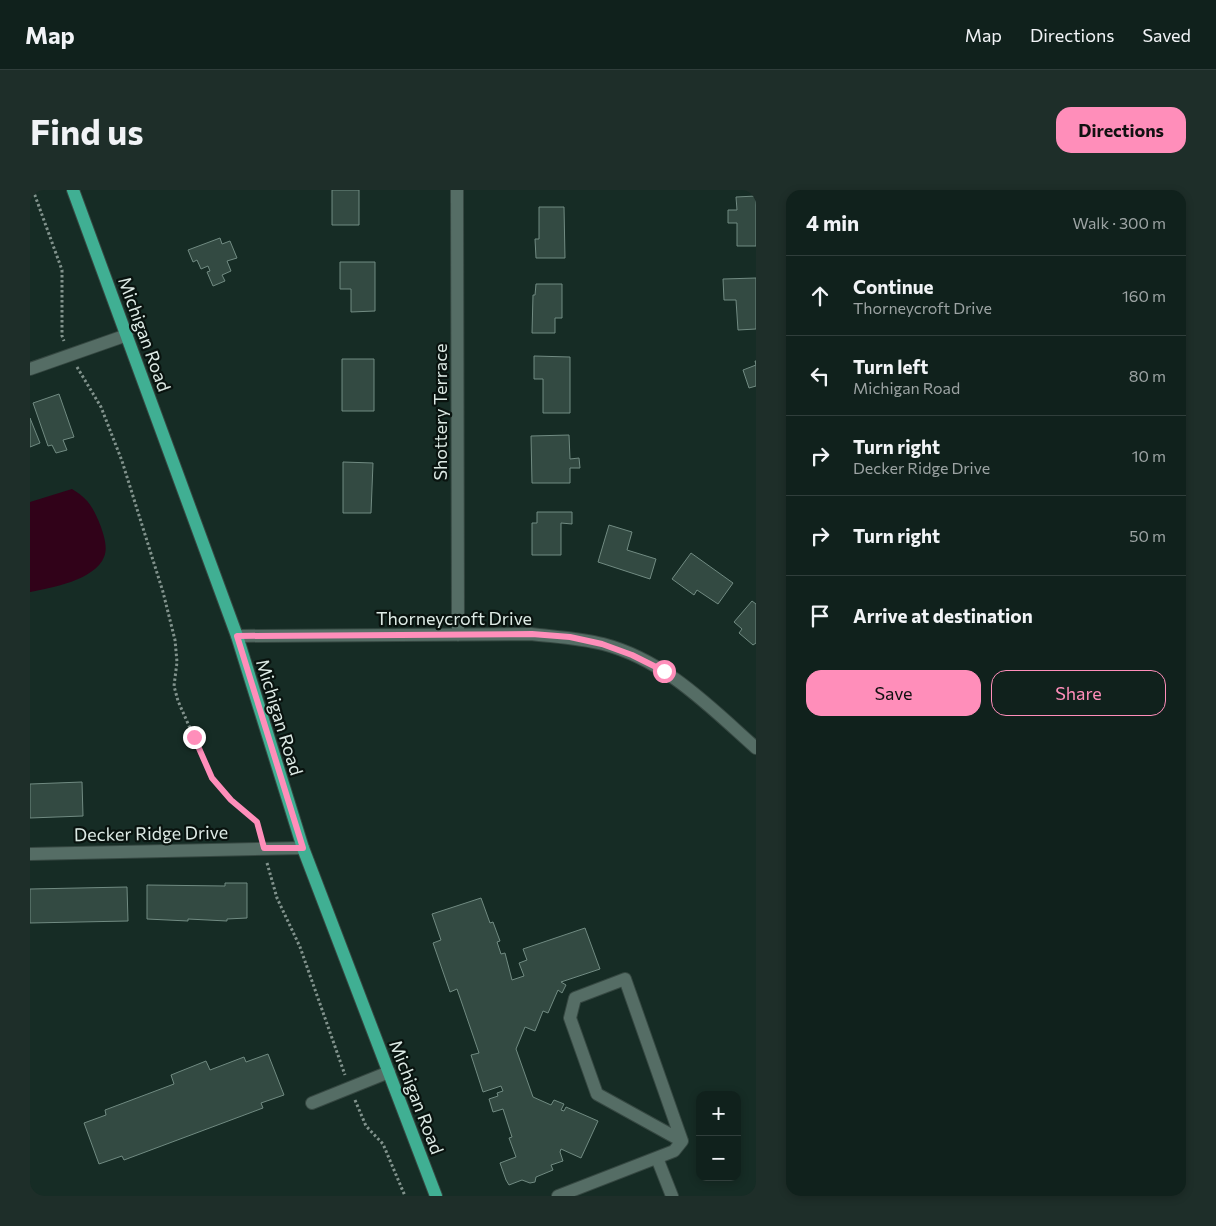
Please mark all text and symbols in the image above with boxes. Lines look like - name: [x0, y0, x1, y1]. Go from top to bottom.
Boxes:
- text: Map: [25, 20, 75, 49]
- text: Map: [965, 24, 1002, 46]
- text: Directions: [1030, 24, 1114, 46]
- text: Saved: [1142, 24, 1191, 46]
- button: Directions: [1056, 107, 1186, 153]
- text: Find us: [30, 109, 144, 152]
- text: 4 min: [806, 210, 859, 235]
- text: Walk · 300 m: [1072, 213, 1166, 232]
- street label: Michigan Road: [114, 274, 176, 394]
- text: Continue: [853, 275, 933, 298]
- icon: ahead: [806, 282, 834, 310]
- text: 160 m: [1122, 286, 1166, 305]
- text: Thorneycroft Drive: [853, 298, 992, 317]
- street label: Shottery Terrace: [429, 343, 451, 481]
- text: Turn left: [853, 355, 928, 378]
- icon: left: [806, 362, 834, 390]
- text: 80 m: [1129, 366, 1166, 385]
- text: Michigan Road: [853, 378, 960, 397]
- text: Turn right: [853, 435, 940, 458]
- icon: right: [806, 442, 834, 470]
- text: 10 m: [1132, 446, 1166, 465]
- text: Decker Ridge Drive: [853, 458, 990, 477]
- icon: right: [806, 522, 834, 550]
- text: Turn right: [853, 524, 940, 547]
- text: 50 m: [1129, 526, 1166, 545]
- icon: arrive: [806, 602, 834, 630]
- text: Arrive at destination: [853, 604, 1033, 627]
- street label: Thorneycroft Drive: [376, 607, 532, 629]
- street label: Michigan Road: [252, 656, 308, 778]
- route start: [653, 660, 676, 683]
- button: Save: [806, 670, 981, 716]
- button: Share: [991, 670, 1166, 716]
- route end: [183, 726, 206, 749]
- street label: Decker Ridge Drive: [74, 821, 228, 845]
- street label: Michigan Road: [385, 1037, 449, 1157]
- map controls: [696, 1091, 741, 1181]
- button: +: [696, 1091, 741, 1136]
- button: −: [696, 1136, 741, 1181]

